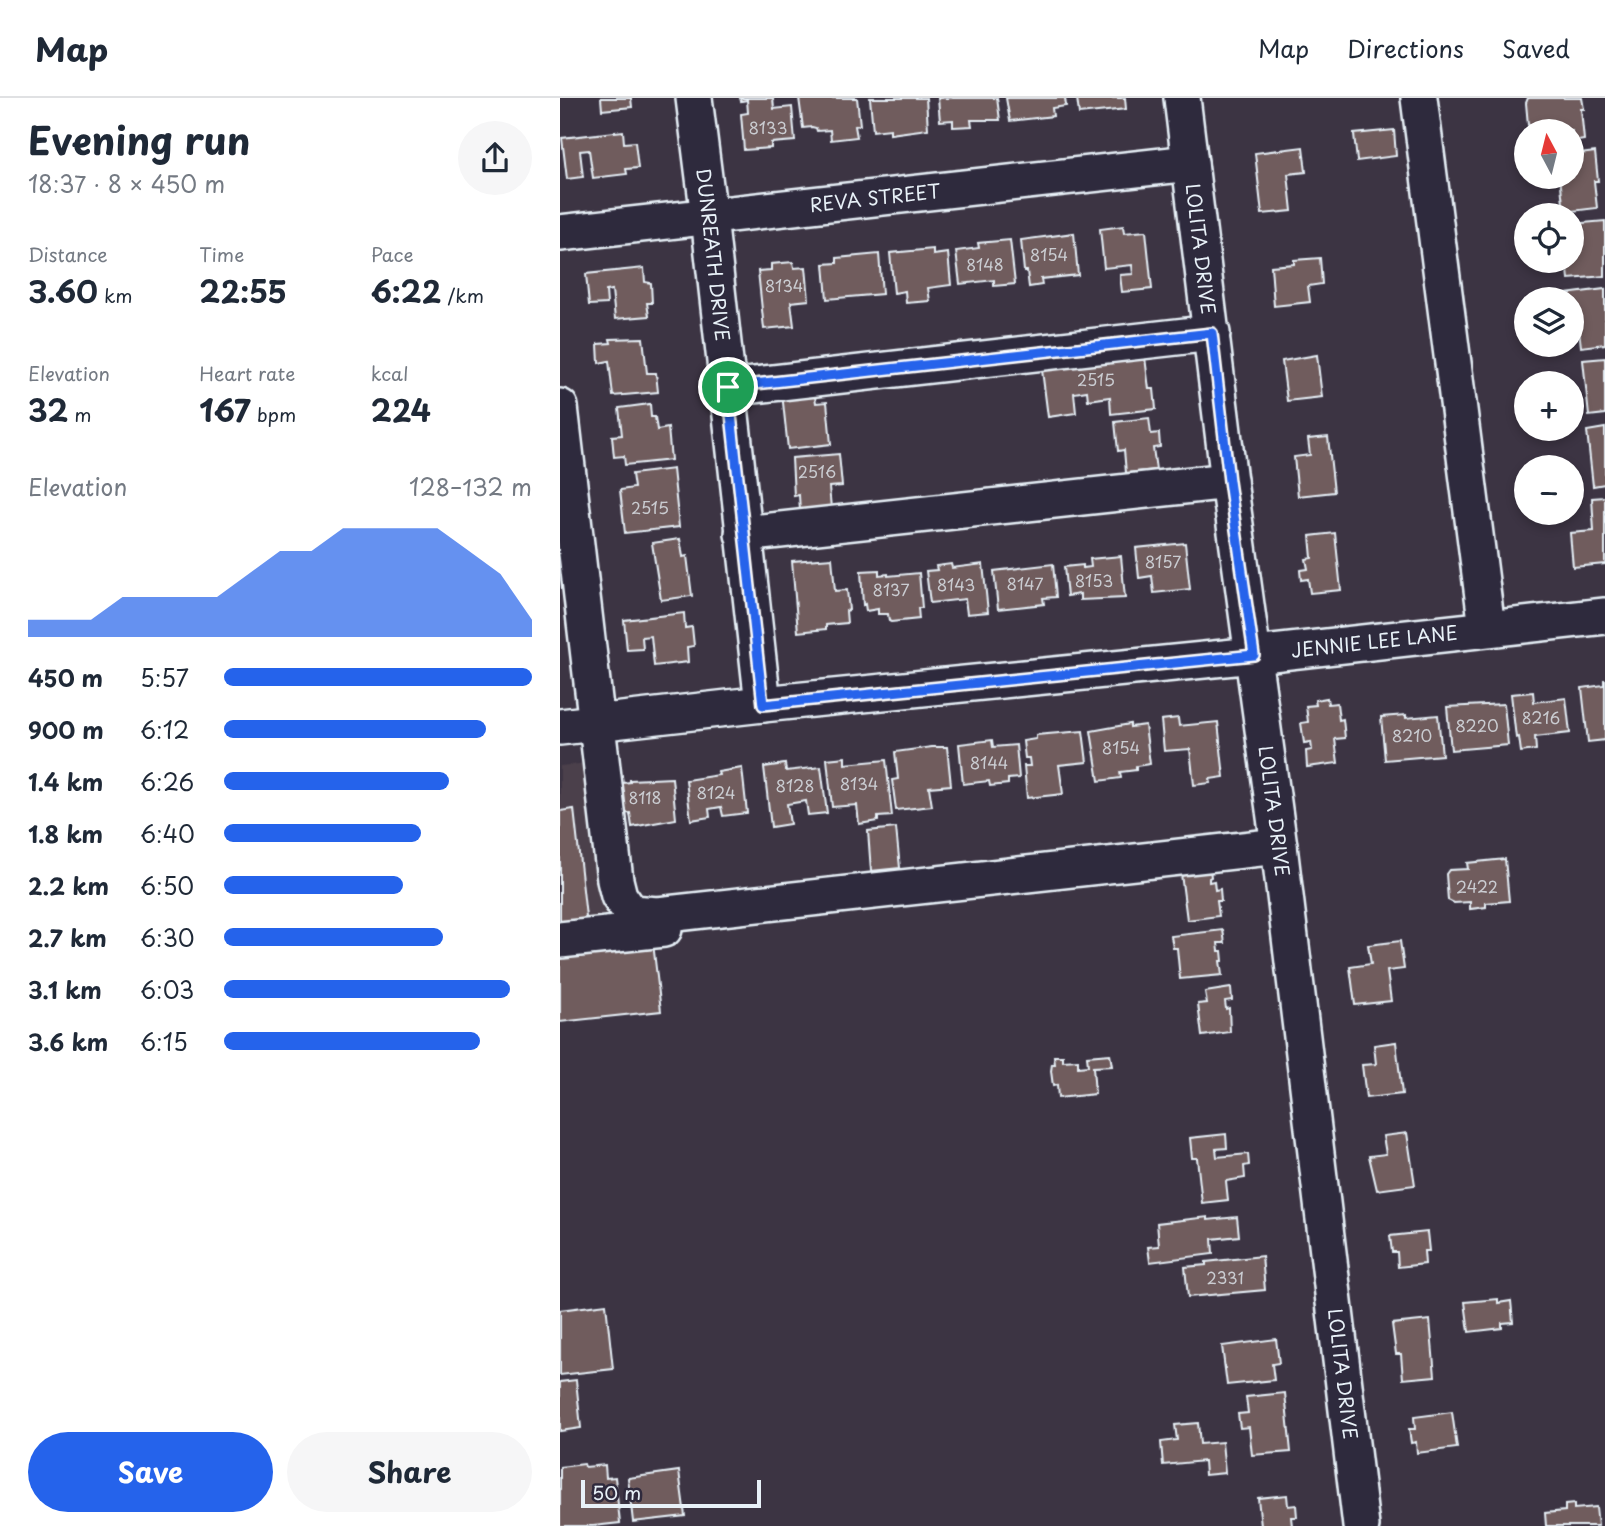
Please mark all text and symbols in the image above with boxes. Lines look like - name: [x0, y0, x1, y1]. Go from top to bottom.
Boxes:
- text: Map: [35, 23, 108, 73]
- text: Map: [1258, 30, 1309, 66]
- text: Directions: [1347, 30, 1464, 66]
- text: Saved: [1502, 30, 1570, 66]
- text: Evening run: [28, 111, 250, 168]
- house number: 8133: [749, 115, 787, 139]
- north arrow: [1514, 119, 1584, 189]
- map controls: [1514, 119, 1584, 525]
- button: share: [458, 121, 532, 195]
- text: 18:37 · 8 × 450 m: [28, 166, 225, 201]
- street label: DUNREATH DRIVE: [690, 167, 738, 343]
- street label: REVA STREET: [808, 176, 942, 218]
- street label: LOLITA DRIVE: [1180, 182, 1223, 316]
- button: locate: [1514, 203, 1584, 273]
- text: Distance: [28, 240, 108, 268]
- text: Time: [199, 240, 244, 268]
- text: Pace: [371, 240, 414, 268]
- house number: 8154: [1030, 242, 1068, 266]
- house number: 8148: [966, 252, 1004, 276]
- text: 3.60: [28, 268, 98, 313]
- text: 22:55: [199, 268, 287, 313]
- text: 6:22: [371, 268, 441, 313]
- house number: 8134: [765, 273, 803, 297]
- text: km: [98, 281, 133, 309]
- text: /km: [441, 281, 484, 309]
- button: layers: [1514, 287, 1584, 357]
- pin: [698, 357, 758, 417]
- text: Elevation: [28, 359, 110, 387]
- text: Heart rate: [199, 359, 295, 387]
- text: kcal: [371, 359, 409, 387]
- house number: 2515: [1077, 367, 1115, 391]
- icon: arrive: [709, 368, 747, 406]
- button: +: [1514, 371, 1584, 441]
- text: 32: [28, 387, 68, 432]
- text: 167: [199, 387, 251, 432]
- text: 224: [371, 387, 431, 432]
- text: m: [68, 400, 92, 428]
- text: bpm: [251, 400, 296, 428]
- button: −: [1514, 455, 1584, 525]
- house number: 2516: [798, 459, 836, 483]
- text: Elevation: [28, 469, 127, 504]
- text: 128–132 m: [409, 469, 532, 504]
- house number: 2515: [631, 495, 669, 519]
- house number: 8157: [1145, 549, 1181, 573]
- house number: 8153: [1075, 568, 1113, 592]
- house number: 8147: [1007, 571, 1043, 595]
- house number: 8143: [937, 572, 975, 596]
- house number: 8137: [873, 577, 909, 601]
- street label: JENNIE LEE LANE: [1290, 617, 1459, 664]
- text: 450 m: [28, 660, 103, 695]
- text: 5:57: [140, 660, 189, 695]
- house number: 8216: [1522, 705, 1560, 729]
- text: 900 m: [28, 712, 104, 747]
- text: 6:12: [140, 712, 189, 747]
- house number: 8220: [1455, 713, 1499, 737]
- house number: 8210: [1392, 723, 1432, 747]
- house number: 8154: [1102, 735, 1140, 759]
- street label: LOLITA DRIVE: [1252, 744, 1298, 878]
- house number: 8144: [970, 750, 1008, 774]
- text: 1.4 km: [28, 764, 103, 799]
- text: 6:26: [140, 764, 194, 799]
- house number: 8134: [840, 771, 878, 795]
- house number: 8128: [776, 773, 814, 797]
- house number: 8124: [696, 780, 736, 804]
- house number: 8118: [628, 785, 662, 809]
- text: 1.8 km: [28, 816, 103, 851]
- text: 6:40: [140, 816, 195, 851]
- text: 2.2 km: [28, 868, 109, 903]
- text: 6:50: [140, 868, 194, 903]
- house number: 2422: [1456, 874, 1498, 898]
- text: 2.7 km: [28, 920, 107, 955]
- text: 6:30: [140, 920, 195, 955]
- text: 3.1 km: [28, 972, 102, 1007]
- text: 6:03: [140, 972, 194, 1007]
- text: 3.6 km: [28, 1024, 108, 1059]
- text: 6:15: [140, 1024, 188, 1059]
- house number: 2331: [1206, 1265, 1244, 1289]
- street label: LOLITA DRIVE: [1322, 1307, 1365, 1441]
- button: Save: [28, 1432, 273, 1512]
- button: Share: [287, 1432, 532, 1512]
- scale bar: [581, 1477, 761, 1509]
- text: 50 m: [592, 1478, 641, 1506]

